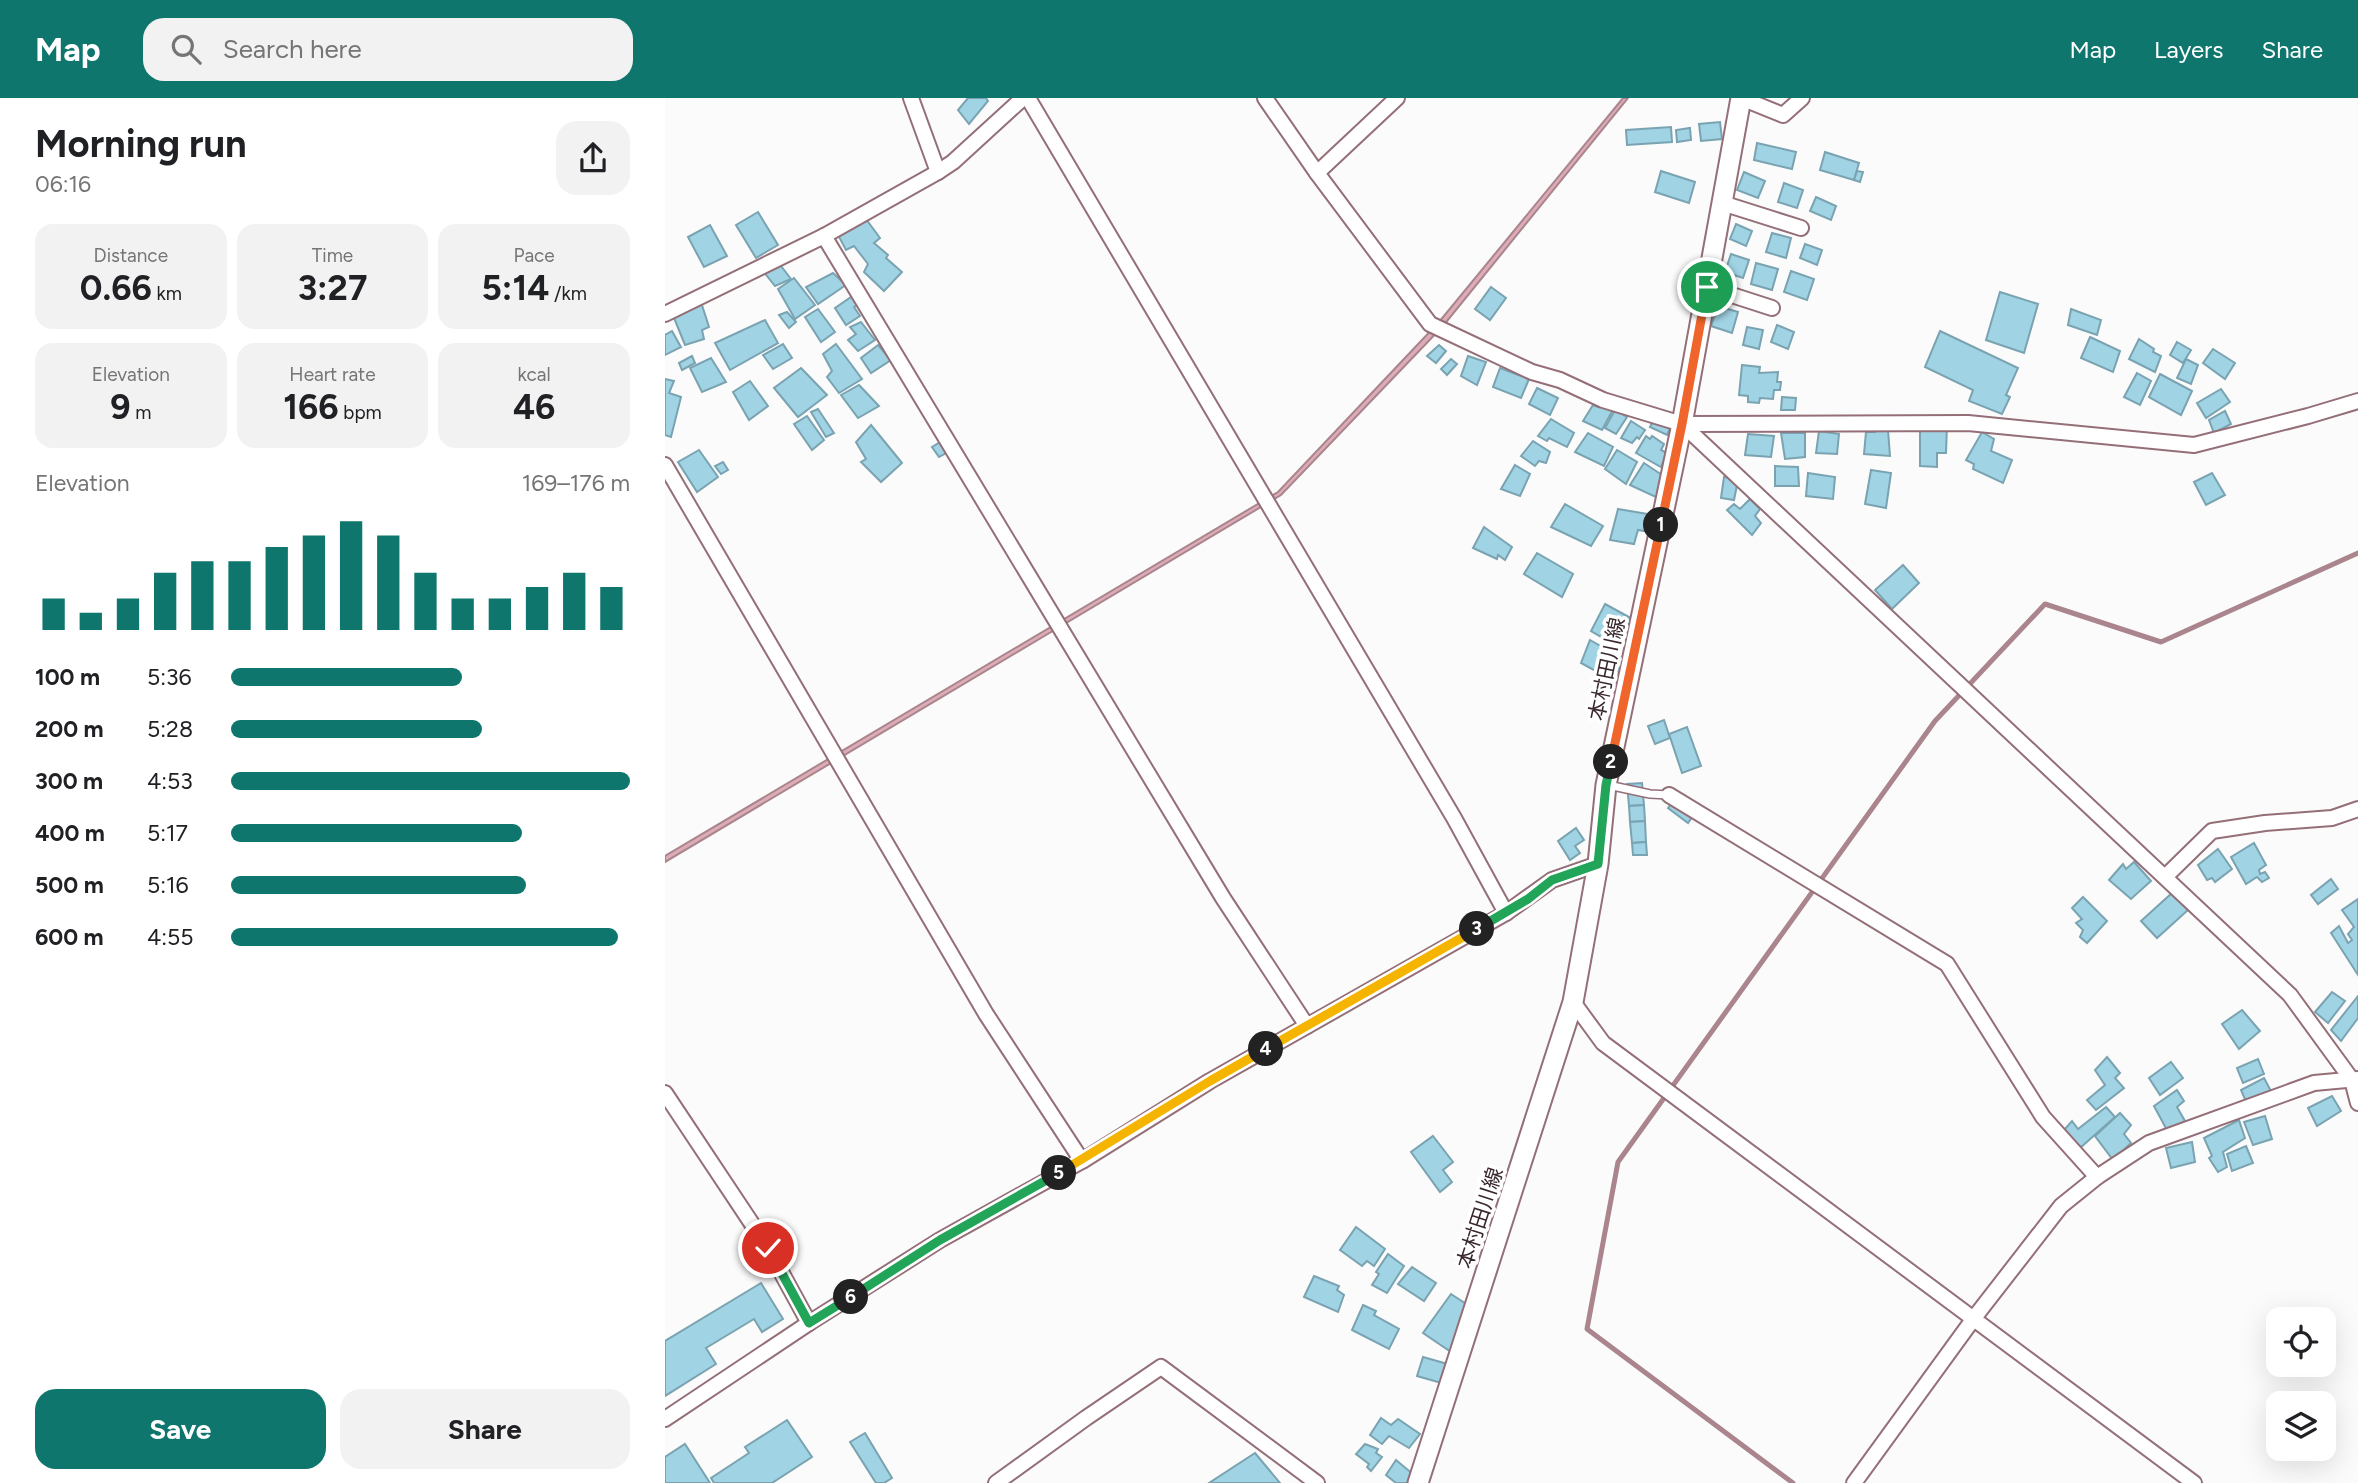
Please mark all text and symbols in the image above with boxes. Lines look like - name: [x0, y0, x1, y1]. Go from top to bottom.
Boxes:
- search box: [143, 18, 633, 81]
- text: Map: [35, 30, 101, 69]
- icon: search: [167, 30, 205, 68]
- text: Search here: [223, 33, 362, 65]
- text: Map: [2069, 35, 2116, 64]
- text: Layers: [2154, 35, 2223, 64]
- text: Share: [2261, 35, 2323, 64]
- text: Morning run: [35, 121, 247, 167]
- button: share: [556, 121, 630, 195]
- text: 06:16: [35, 170, 91, 198]
- text: Distance: [94, 244, 168, 267]
- text: Time: [312, 244, 353, 267]
- text: Pace: [514, 244, 555, 267]
- pin: [1677, 257, 1737, 317]
- text: 0.66: [80, 267, 152, 309]
- text: 3:27: [298, 267, 367, 309]
- text: 5:14: [482, 267, 549, 309]
- icon: arrive: [1688, 268, 1726, 306]
- text: km: [152, 282, 182, 305]
- text: /km: [549, 282, 587, 305]
- text: Elevation: [92, 363, 170, 386]
- text: Heart rate: [289, 363, 376, 386]
- text: kcal: [518, 363, 551, 386]
- text: 9: [110, 386, 131, 428]
- text: 166: [283, 386, 339, 428]
- text: 46: [513, 386, 555, 428]
- text: m: [131, 401, 151, 424]
- text: bpm: [339, 401, 382, 424]
- text: Elevation: [35, 469, 130, 497]
- text: 169–176 m: [522, 469, 630, 497]
- pin: 1: [1643, 508, 1679, 542]
- text: 1: [1656, 513, 1665, 536]
- street label: 本村田川線: [1583, 615, 1630, 723]
- text: 100 m: [35, 663, 100, 691]
- text: 5:36: [147, 663, 192, 691]
- text: 200 m: [35, 715, 104, 743]
- text: 5:28: [147, 715, 193, 743]
- pin: 2: [1593, 744, 1629, 780]
- text: 2: [1605, 750, 1616, 773]
- text: 300 m: [35, 767, 103, 795]
- text: 4:53: [147, 767, 193, 795]
- text: 400 m: [35, 819, 105, 847]
- text: 5:17: [147, 819, 188, 847]
- text: 500 m: [35, 871, 104, 899]
- text: 5:16: [147, 871, 189, 899]
- pin: 3: [1459, 912, 1495, 946]
- text: 3: [1471, 917, 1482, 940]
- text: 600 m: [35, 923, 104, 951]
- text: 4:55: [147, 923, 194, 951]
- pin: 4: [1249, 1032, 1283, 1066]
- text: 4: [1259, 1037, 1272, 1060]
- pin: 5: [1041, 1156, 1077, 1190]
- text: 5: [1053, 1161, 1064, 1184]
- street label: 本村田川線: [1451, 1164, 1508, 1272]
- pin: [738, 1218, 798, 1278]
- icon: check: [749, 1229, 787, 1267]
- pin: 6: [833, 1280, 869, 1314]
- text: 6: [845, 1285, 856, 1308]
- map controls: [2266, 1307, 2336, 1461]
- button: locate: [2266, 1307, 2336, 1377]
- button: Save: [35, 1389, 326, 1469]
- button: Share: [340, 1389, 630, 1469]
- button: layers: [2266, 1391, 2336, 1461]

